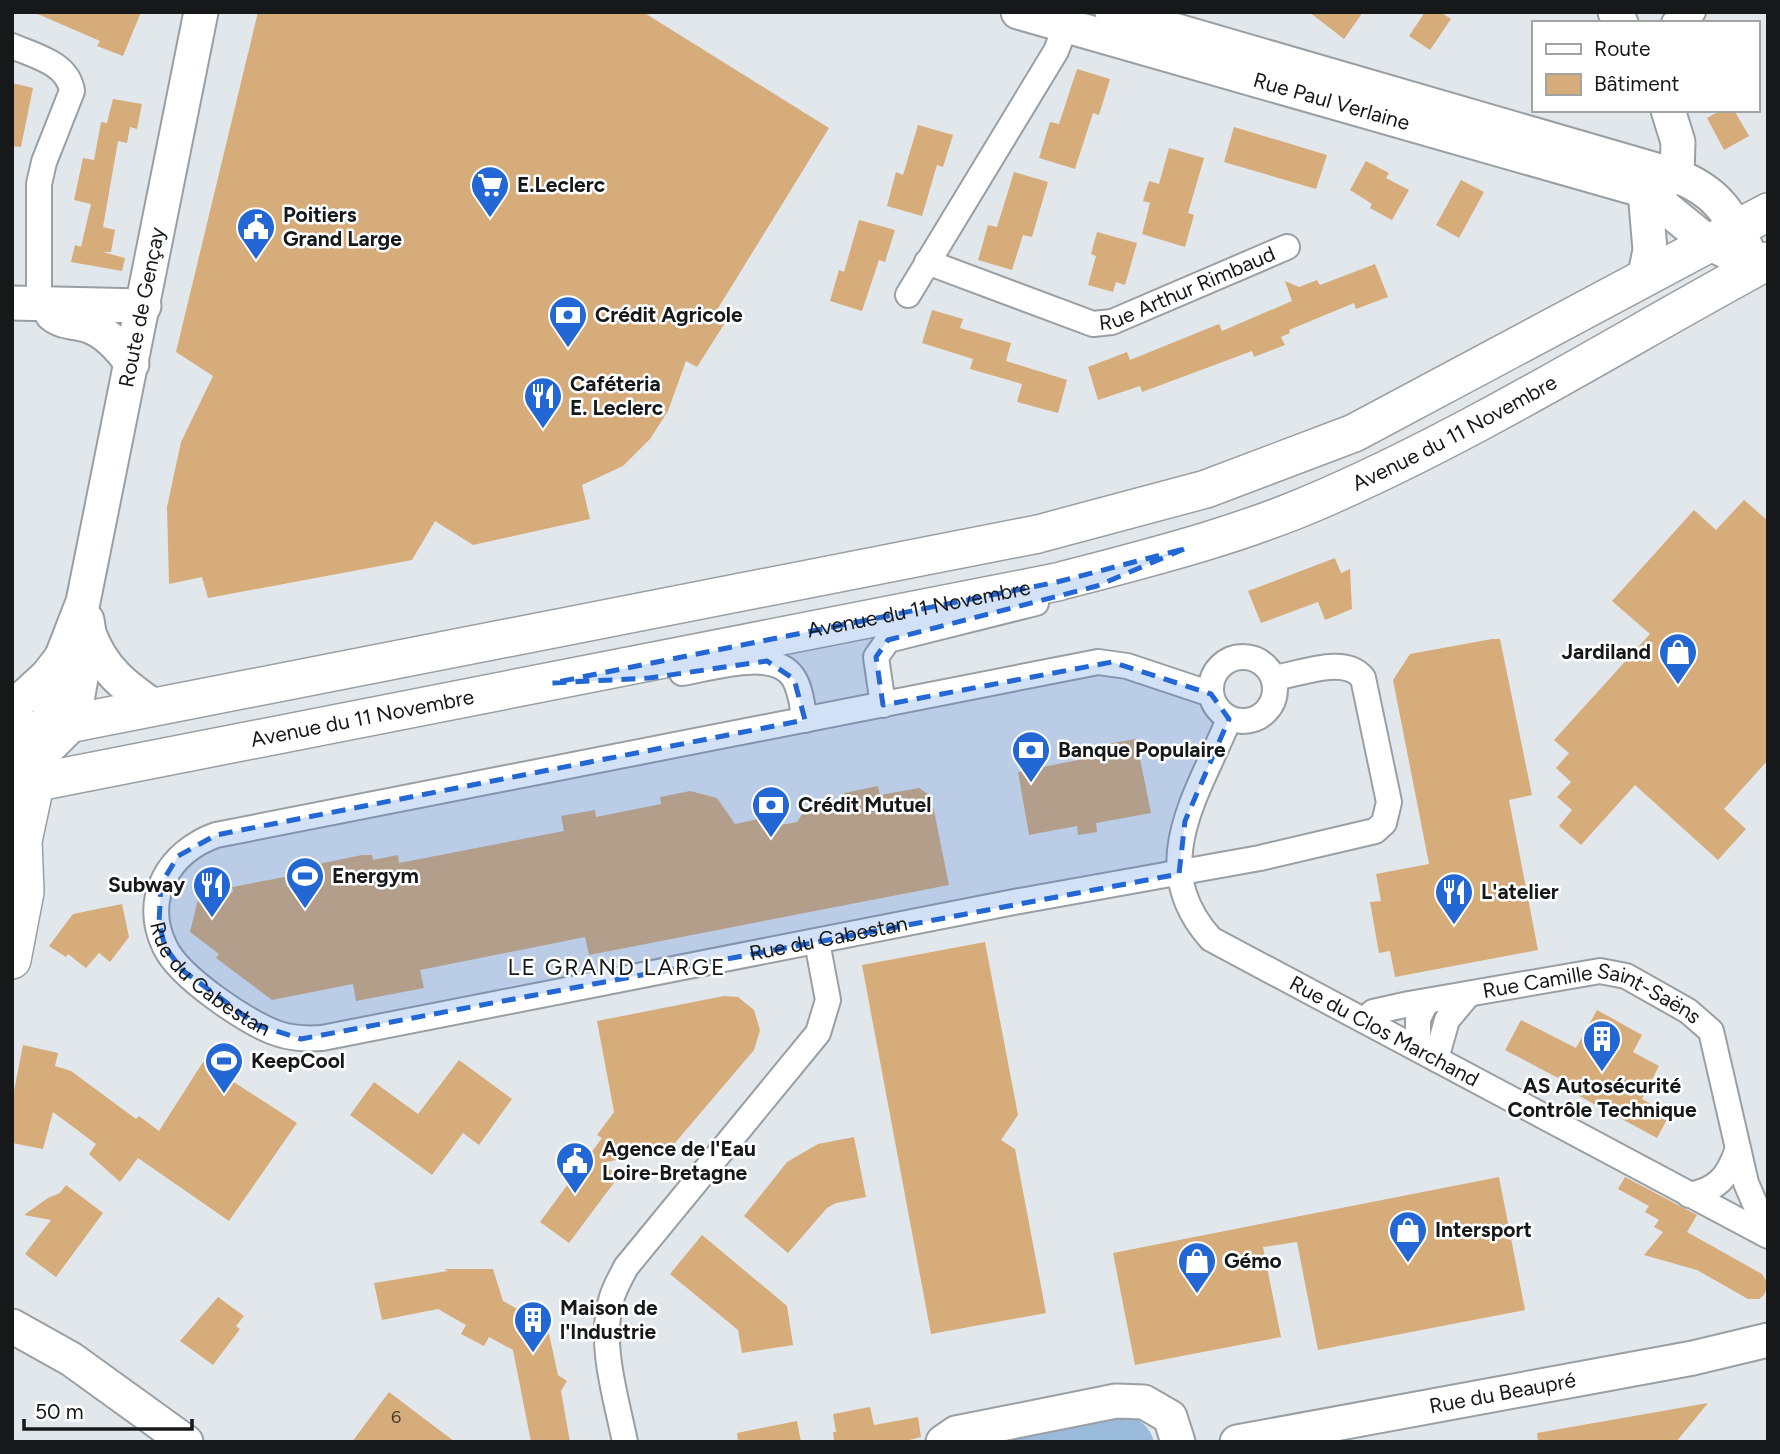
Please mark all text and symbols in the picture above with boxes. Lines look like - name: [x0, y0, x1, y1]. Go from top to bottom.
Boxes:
- legend: [1532, 21, 1759, 112]
- text: Route: [1594, 36, 1650, 61]
- street label: Rue Paul Verlaine: [1251, 67, 1413, 135]
- text: Bâtiment: [1594, 71, 1679, 96]
- supermarket icon: E.Leclerc: [469, 164, 511, 219]
- place label: E.Leclerc: [517, 172, 606, 197]
- place label: Poitiers Grand Large: [283, 202, 402, 251]
- public building icon: Poitiers Grand Large: [235, 206, 277, 261]
- street label: Route de Gençay: [113, 225, 170, 389]
- street label: Rue Arthur Rimbaud: [1098, 241, 1279, 335]
- bank icon: Crédit Agricole: [547, 294, 589, 349]
- place label: Crédit Agricole: [595, 302, 743, 327]
- street label: Avenue du 11 Novembre: [1348, 369, 1561, 496]
- place label: Caféteria E. Leclerc: [570, 371, 664, 420]
- restaurant icon: Caféteria E. Leclerc: [522, 375, 564, 430]
- street label: Avenue du 11 Novembre: [805, 575, 1032, 643]
- shop icon: Jardiland: [1657, 631, 1699, 686]
- place label: Jardiland: [1561, 639, 1651, 664]
- street label: Avenue du 11 Novembre: [248, 684, 476, 752]
- bank icon: Banque Populaire: [1010, 729, 1052, 784]
- place label: Banque Populaire: [1058, 737, 1226, 762]
- bank icon: Crédit Mutuel: [750, 784, 792, 839]
- place label: Crédit Mutuel: [798, 792, 931, 817]
- sports icon: Energym: [284, 855, 326, 910]
- place label: Energym: [332, 863, 419, 888]
- restaurant icon: Subway: [191, 864, 233, 919]
- restaurant icon: L'atelier: [1433, 871, 1475, 926]
- place label: Subway: [108, 872, 186, 897]
- place label: L'atelier: [1481, 879, 1559, 904]
- street label: Rue du Cabestan: [747, 910, 909, 966]
- street label: Rue du Cabestan: [145, 919, 274, 1041]
- district label: LE GRAND LARGE: [507, 953, 727, 981]
- street label: Rue Camille Saint-Saëns: [1481, 958, 1706, 1029]
- street label: Rue du Clos Marchand: [1285, 970, 1484, 1092]
- building icon: AS Autosécurité Contrôle Technique: [1581, 1018, 1623, 1073]
- sports icon: KeepCool: [203, 1040, 245, 1095]
- place label: KeepCool: [251, 1048, 345, 1073]
- place label: AS Autosécurité Contrôle Technique: [1507, 1073, 1697, 1122]
- place label: Agence de l'Eau Loire-Bretagne: [602, 1136, 756, 1185]
- public building icon: Agence de l'Eau Loire-Bretagne: [554, 1140, 596, 1195]
- shop icon: Intersport: [1387, 1209, 1429, 1264]
- place label: Intersport: [1435, 1217, 1532, 1242]
- shop icon: Gémo: [1176, 1240, 1218, 1295]
- place label: Gémo: [1224, 1248, 1282, 1273]
- place label: Maison de l'Industrie: [560, 1295, 658, 1344]
- building icon: Maison de l'Industrie: [512, 1299, 554, 1354]
- street label: Rue du Beaupré: [1427, 1367, 1578, 1418]
- scale bar: [24, 1388, 192, 1432]
- text: 50 m: [35, 1399, 84, 1424]
- house number: 6: [391, 1406, 401, 1428]

